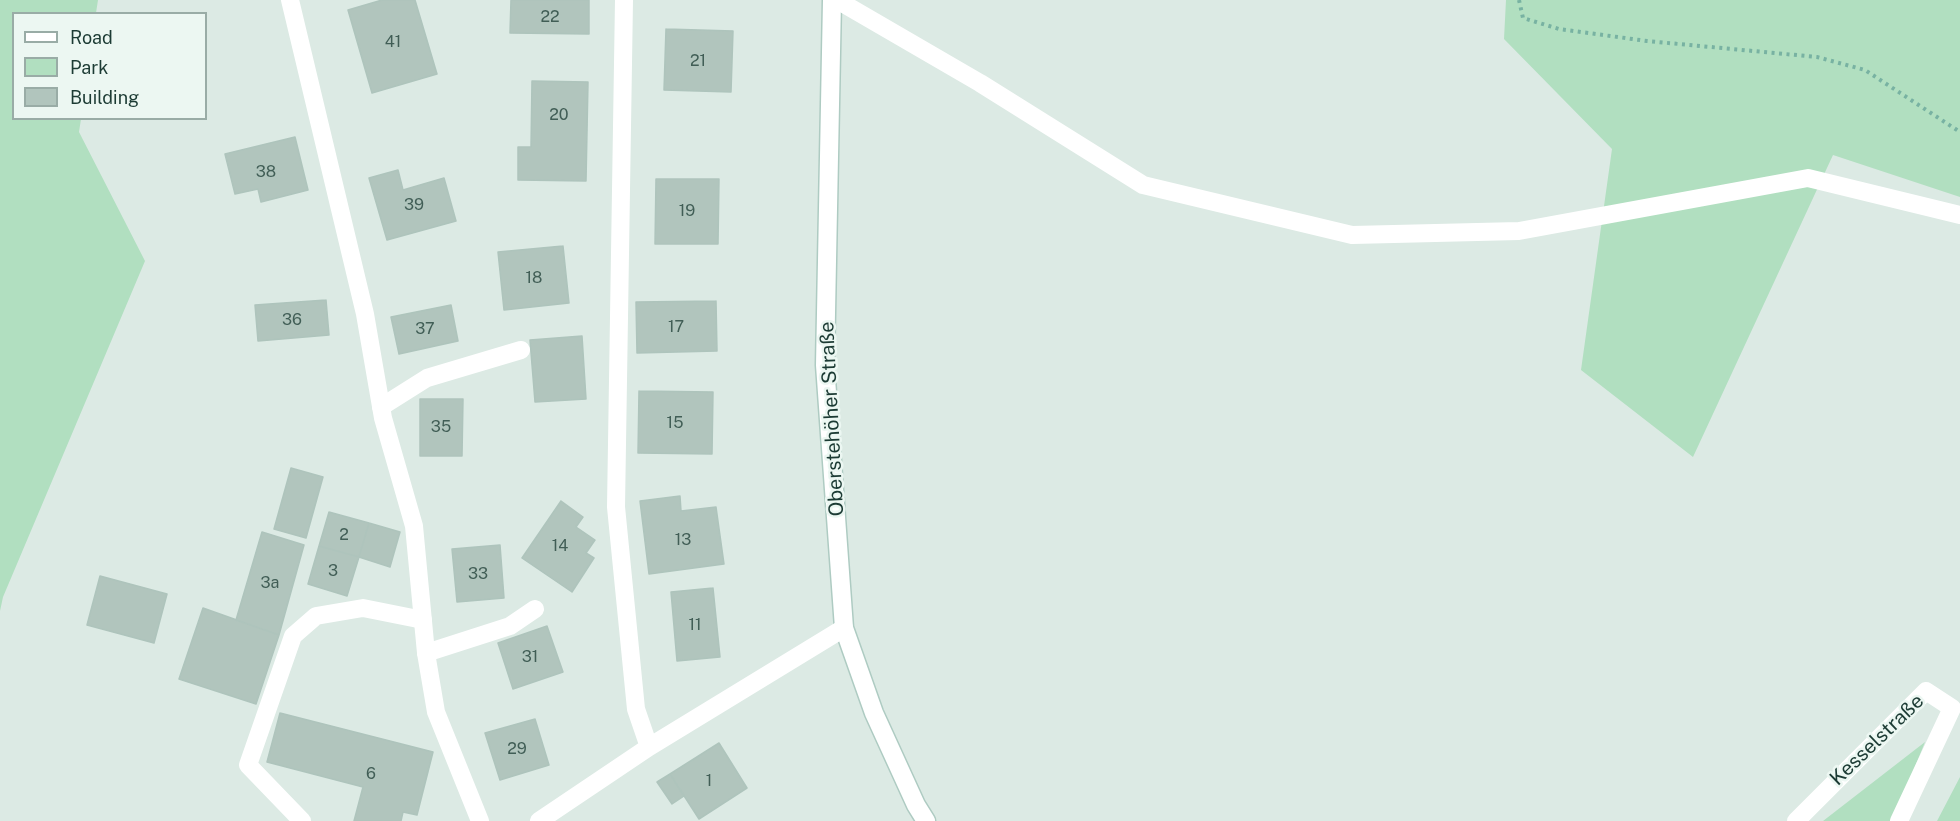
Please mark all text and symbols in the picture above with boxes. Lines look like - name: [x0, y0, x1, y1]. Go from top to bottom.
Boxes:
- house number: 22: [540, 7, 560, 27]
- legend: [12, 12, 207, 120]
- text: Road: [70, 27, 113, 48]
- house number: 41: [385, 32, 401, 52]
- house number: 21: [690, 51, 706, 71]
- text: Park: [70, 57, 108, 78]
- text: Building: [70, 87, 139, 108]
- house number: 20: [549, 105, 569, 125]
- house number: 38: [256, 162, 276, 182]
- house number: 39: [404, 195, 424, 215]
- house number: 19: [679, 201, 695, 221]
- house number: 18: [526, 268, 542, 288]
- house number: 36: [282, 310, 302, 330]
- house number: 17: [668, 317, 684, 337]
- house number: 37: [415, 319, 435, 339]
- street label: Oberstehöher Straße: [815, 321, 849, 517]
- house number: 15: [667, 413, 683, 433]
- house number: 35: [431, 417, 451, 437]
- house number: 2: [339, 525, 349, 545]
- house number: 13: [675, 530, 691, 550]
- house number: 14: [552, 536, 568, 556]
- house number: 3: [328, 561, 338, 581]
- house number: 33: [468, 564, 488, 584]
- house number: 3a: [261, 573, 279, 593]
- house number: 11: [688, 615, 702, 635]
- house number: 31: [522, 647, 538, 667]
- street label: Kesselstraße: [1825, 689, 1929, 791]
- house number: 29: [507, 739, 527, 759]
- house number: 6: [366, 764, 376, 784]
- house number: 1: [706, 771, 712, 791]

